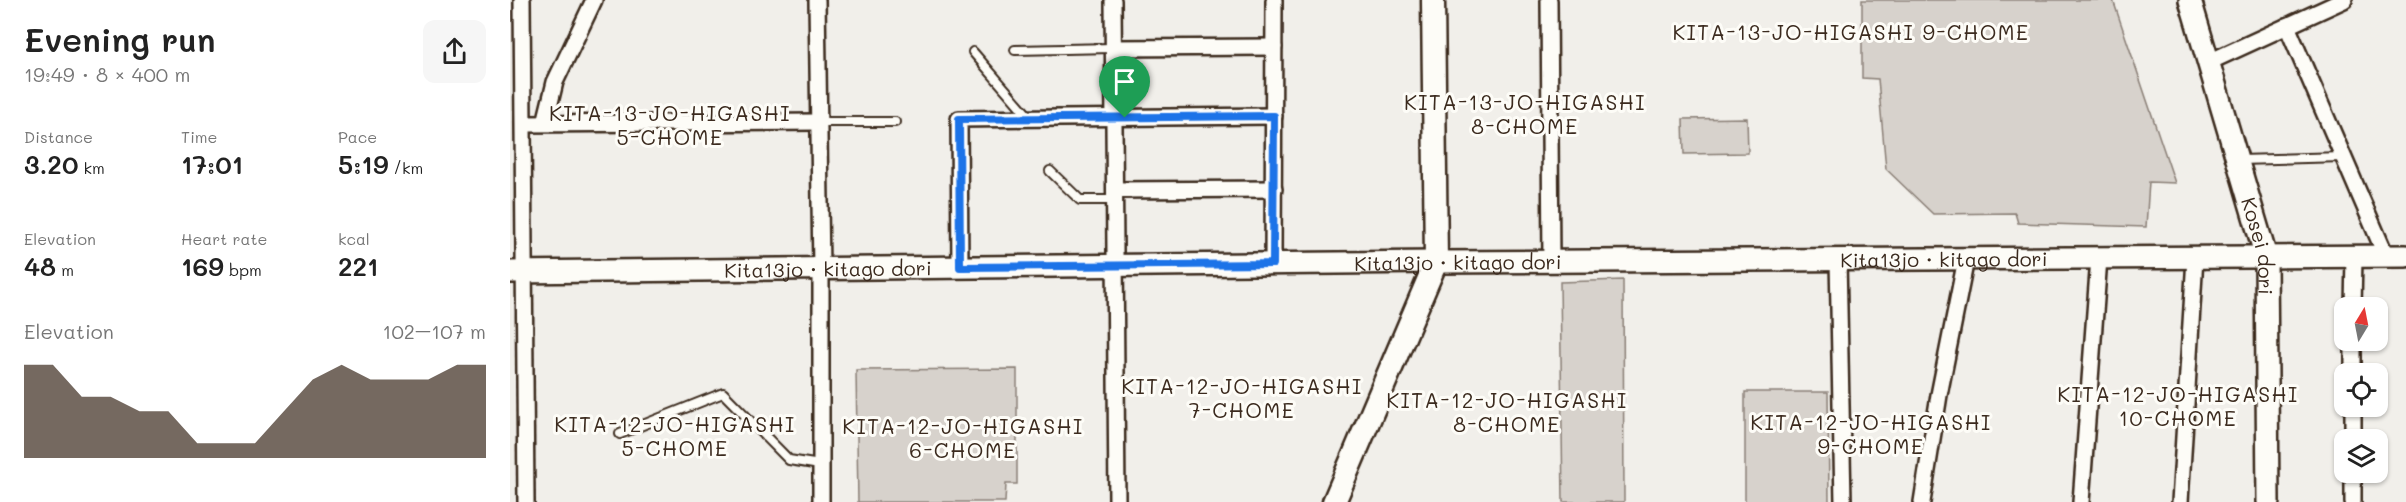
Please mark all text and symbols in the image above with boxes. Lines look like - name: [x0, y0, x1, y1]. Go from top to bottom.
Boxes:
- text: Evening run: [24, 17, 216, 60]
- district label: KITA-13-JO-HIGASHI 9-CHOME: [1672, 18, 2030, 45]
- button: share: [423, 20, 486, 83]
- pin: [1099, 56, 1150, 118]
- text: 19:49 · 8 × 400 m: [24, 61, 191, 87]
- icon: arrive: [1108, 65, 1141, 98]
- district label: KITA-13-JO-HIGASHI 8-CHOME: [1404, 88, 1646, 139]
- district label: KITA-13-JO-HIGASHI 5-CHOME: [549, 99, 791, 150]
- text: Distance: [24, 126, 93, 147]
- text: Time: [181, 126, 217, 147]
- text: Pace: [338, 126, 377, 147]
- text: 3.20: [24, 147, 78, 181]
- text: 17:01: [181, 147, 243, 181]
- text: 5:19: [338, 147, 388, 181]
- text: km: [78, 157, 105, 178]
- text: /km: [388, 157, 423, 178]
- street label: Kosei dori: [2236, 194, 2279, 295]
- text: Elevation: [24, 228, 96, 249]
- text: Heart rate: [181, 228, 267, 249]
- text: kcal: [338, 228, 370, 249]
- street label: Kita13jo・kitago dori: [1840, 245, 2048, 272]
- street label: Kita13jo・kitago dori: [1354, 248, 1562, 276]
- text: 48: [24, 249, 56, 283]
- text: 169: [181, 249, 224, 283]
- text: 221: [338, 249, 379, 283]
- street label: Kita13jo・kitago dori: [724, 254, 932, 283]
- text: m: [56, 259, 74, 280]
- text: bpm: [224, 259, 262, 280]
- north arrow: [2334, 297, 2388, 351]
- map controls: [2334, 297, 2388, 483]
- text: Elevation: [24, 318, 114, 344]
- text: 102–107 m: [382, 318, 486, 344]
- button: locate: [2334, 363, 2388, 417]
- district label: KITA-12-JO-HIGASHI 7-CHOME: [1121, 372, 1363, 423]
- district label: KITA-12-JO-HIGASHI 10-CHOME: [2057, 380, 2299, 431]
- district label: KITA-12-JO-HIGASHI 8-CHOME: [1386, 386, 1628, 437]
- district label: KITA-12-JO-HIGASHI 9-CHOME: [1750, 408, 1992, 459]
- district label: KITA-12-JO-HIGASHI 5-CHOME: [554, 410, 796, 461]
- district label: KITA-12-JO-HIGASHI 6-CHOME: [842, 412, 1084, 463]
- button: layers: [2334, 429, 2388, 483]

